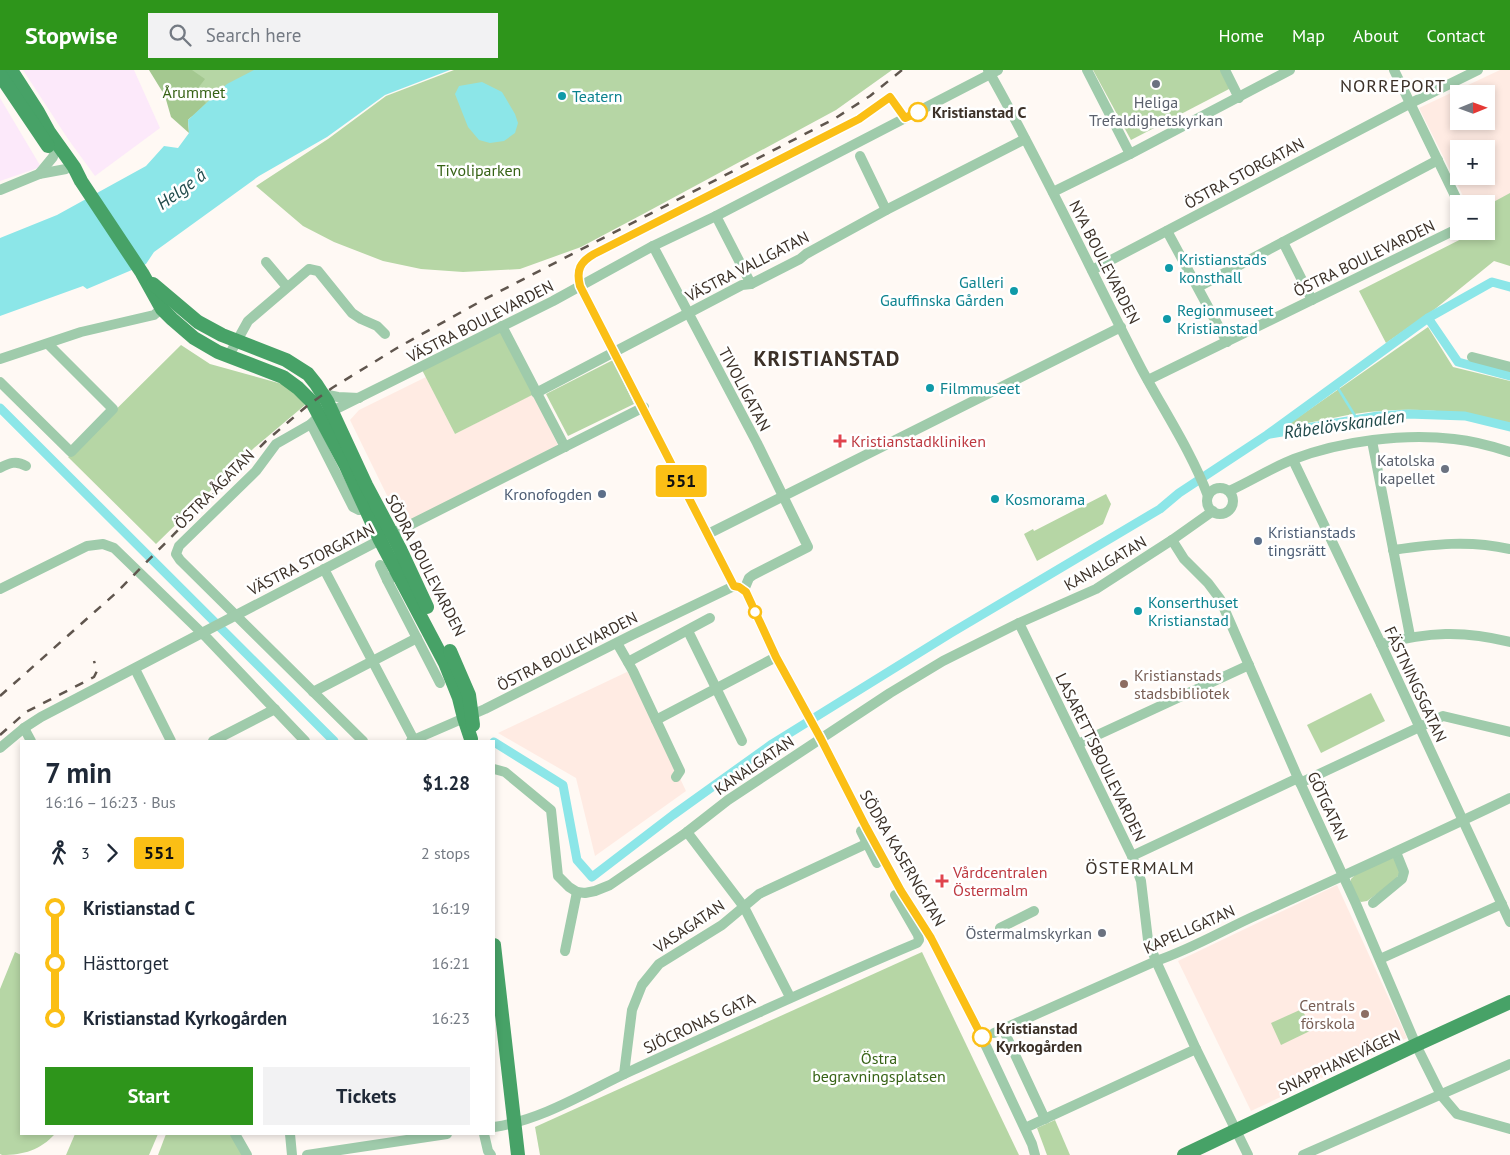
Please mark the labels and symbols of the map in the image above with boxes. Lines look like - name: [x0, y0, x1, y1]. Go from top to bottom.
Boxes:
- district label: NORREPORT: [1340, 74, 1446, 97]
- marker: Heliga Trefaldighetskyrkan: [1150, 78, 1162, 90]
- park label: Årummet: [163, 82, 226, 102]
- north arrow: [1450, 85, 1495, 130]
- place label: Teatern: [572, 86, 622, 106]
- marker: Teatern: [556, 90, 568, 102]
- place label: Heliga Trefaldighetskyrkan: [1089, 92, 1223, 130]
- marker: Kristianstad C: [908, 102, 928, 122]
- place label: Kristianstad C: [932, 102, 1027, 122]
- street label: ÖSTRA STORGATAN: [1181, 133, 1307, 213]
- park label: Tivoliparken: [437, 160, 521, 180]
- water label: Helge å: [152, 163, 210, 215]
- street label: NYA BOULEVARDEN: [1065, 197, 1145, 327]
- street label: ÖSTRA BOULEVARDEN: [1290, 215, 1438, 301]
- street label: VÄSTRA VALLGATAN: [681, 226, 812, 306]
- place label: Kristianstads konsthall: [1179, 249, 1267, 287]
- marker: Kristianstads konsthall: [1163, 262, 1175, 274]
- place label: Galleri Gauffinska Gården: [880, 272, 1004, 310]
- street label: VÄSTRA BOULEVARDEN: [402, 275, 557, 367]
- marker: Galleri Gauffinska Gården: [1008, 285, 1020, 297]
- place label: Regionmuseet Kristianstad: [1177, 300, 1274, 338]
- marker: Regionmuseet Kristianstad: [1161, 313, 1173, 325]
- street label: TIVOLIGATAN: [715, 344, 775, 434]
- district label: KRISTIANSTAD: [754, 345, 900, 372]
- place label: Filmmuseet: [940, 378, 1021, 398]
- marker: Filmmuseet: [924, 382, 936, 394]
- water label: Råbelövskanalen: [1282, 404, 1406, 444]
- place label: Kristianstadkliniken: [851, 431, 986, 451]
- marker: Kristianstadkliniken: [833, 434, 847, 448]
- street label: ÖSTRA ÅGATAN: [170, 445, 258, 533]
- place label: Katolska kapellet: [1377, 450, 1436, 488]
- marker: Katolska kapellet: [1439, 463, 1451, 475]
- line badge: 551: [652, 465, 710, 497]
- place label: Kronofogden: [504, 484, 592, 504]
- marker: Kronofogden: [596, 488, 608, 500]
- place label: Kosmorama: [1005, 489, 1085, 509]
- street label: SÖDRA BOULEVARDEN: [382, 491, 470, 639]
- marker: Kosmorama: [989, 493, 1001, 505]
- street label: VÄSTRA STORGATAN: [243, 518, 378, 600]
- place label: Kristianstads tingsrätt: [1268, 522, 1356, 560]
- street label: KANALGATAN: [1060, 531, 1150, 595]
- marker: Kristianstads tingsrätt: [1252, 535, 1264, 547]
- place label: Konserthuset Kristianstad: [1148, 592, 1239, 630]
- unlabelled marker: [748, 605, 762, 619]
- marker: Konserthuset Kristianstad: [1132, 605, 1144, 617]
- street label: ÖSTRA BOULEVARDEN: [493, 607, 641, 695]
- street label: FÄSTNINGSGATAN: [1380, 623, 1452, 745]
- place label: Kristianstads stadsbibliotek: [1134, 665, 1230, 703]
- street label: LASARETTSBOULEVARDEN: [1051, 670, 1151, 844]
- marker: Kristianstads stadsbibliotek: [1118, 678, 1130, 690]
- street label: KANALGATAN: [710, 731, 798, 799]
- street label: GÖTGATAN: [1303, 768, 1353, 844]
- street label: SÖDRA KASERNGATAN: [856, 786, 950, 930]
- district label: ÖSTERMALM: [1085, 856, 1195, 879]
- place label: Vårdcentralen Östermalm: [952, 862, 1047, 900]
- marker: Vårdcentralen Östermalm: [935, 874, 949, 888]
- street label: VASAGATAN: [649, 895, 728, 958]
- street label: KAPELLGATAN: [1140, 900, 1238, 958]
- place label: Östermalmskyrkan: [965, 923, 1092, 943]
- marker: Östermalmskyrkan: [1096, 927, 1108, 939]
- street label: SJÖCRONAS GATA: [640, 988, 759, 1058]
- place label: Centrals förskola: [1299, 995, 1355, 1033]
- marker: Centrals förskola: [1359, 1008, 1371, 1020]
- place label: Kristianstad Kyrkogården: [996, 1018, 1082, 1056]
- street label: SNAPPHANEVÄGEN: [1275, 1025, 1403, 1099]
- marker: Kristianstad Kyrkogården: [972, 1027, 992, 1047]
- park label: Östra begravningsplatsen: [812, 1048, 946, 1086]

